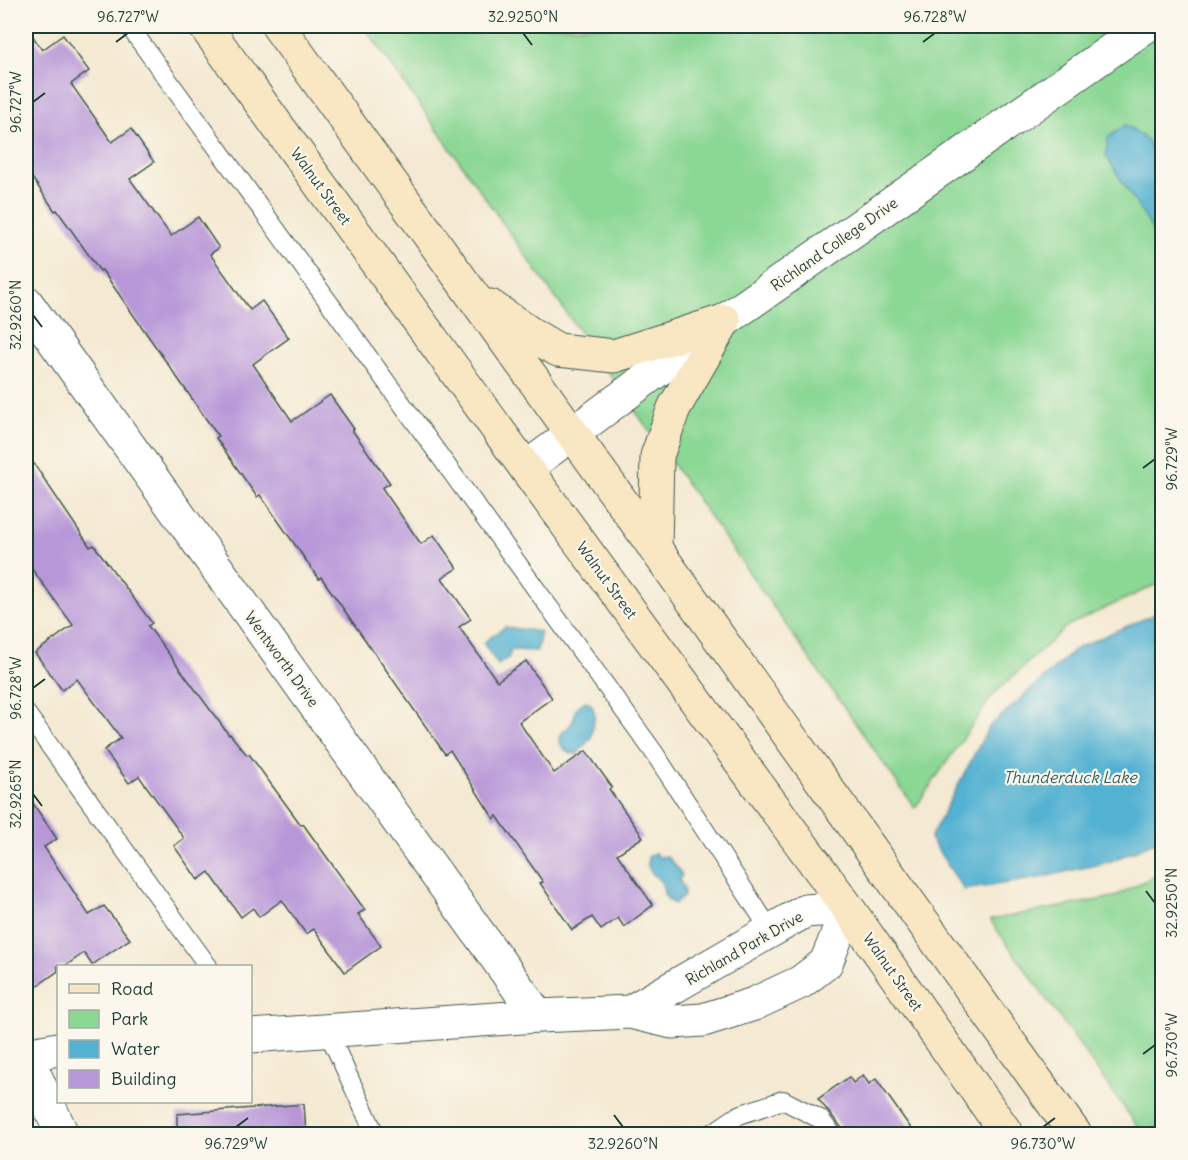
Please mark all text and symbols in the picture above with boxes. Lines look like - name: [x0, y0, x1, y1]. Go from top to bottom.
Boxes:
- text: 96.727°W: [97, 7, 159, 26]
- text: 32.9250°N: [488, 7, 558, 26]
- text: 96.728°W: [903, 7, 967, 26]
- text: 96.727°W: [6, 71, 25, 133]
- street label: Walnut Street: [287, 144, 355, 228]
- street label: Richland College Drive: [767, 193, 901, 295]
- text: 32.9260°N: [6, 280, 25, 350]
- text: 96.729°W: [1162, 427, 1181, 491]
- street label: Walnut Street: [573, 538, 641, 622]
- street label: Wentworth Drive: [241, 607, 323, 711]
- text: 96.728°W: [6, 656, 25, 720]
- text: 32.9265°N: [6, 759, 25, 829]
- water label: Thunderduck Lake: [1003, 767, 1138, 787]
- text: 32.9250°N: [1162, 868, 1181, 938]
- street label: Richland Park Drive: [682, 907, 806, 989]
- street label: Walnut Street: [859, 929, 927, 1015]
- legend: [57, 965, 252, 1103]
- text: Road: [111, 977, 154, 1000]
- text: Park: [111, 1007, 148, 1030]
- text: 96.730°W: [1162, 1012, 1181, 1077]
- text: Water: [111, 1037, 161, 1060]
- text: Building: [111, 1067, 176, 1090]
- text: 96.729°W: [204, 1134, 268, 1153]
- text: 32.9260°N: [588, 1134, 658, 1153]
- text: 96.730°W: [1011, 1134, 1076, 1153]

